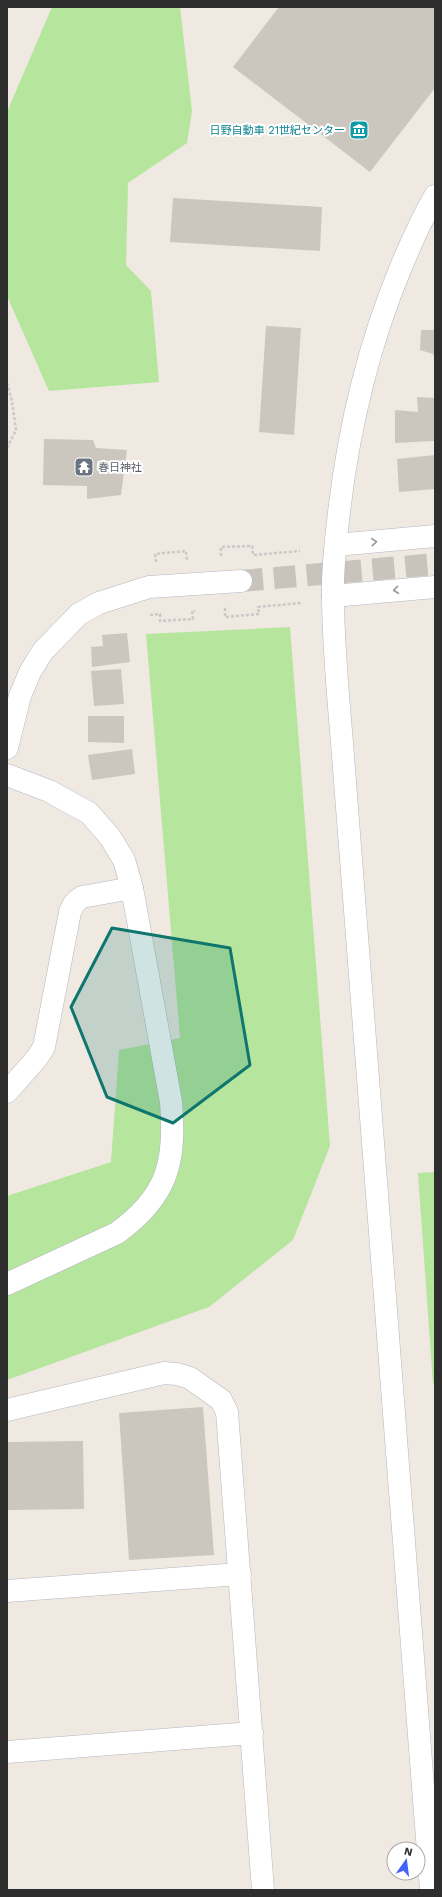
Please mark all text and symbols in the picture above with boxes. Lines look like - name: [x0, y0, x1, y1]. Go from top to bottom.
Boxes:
- museum icon: 日野自動車 21世紀センター: [348, 119, 370, 141]
- place label: 日野自動車 21世紀センター: [210, 124, 345, 137]
- temple icon: 春日神社: [73, 456, 95, 478]
- place label: 春日神社: [98, 461, 142, 474]
- one-way arrow: [371, 537, 377, 546]
- one-way arrow: [393, 585, 399, 594]
- north arrow: [386, 1841, 426, 1881]
- text: N: [403, 1844, 414, 1859]

